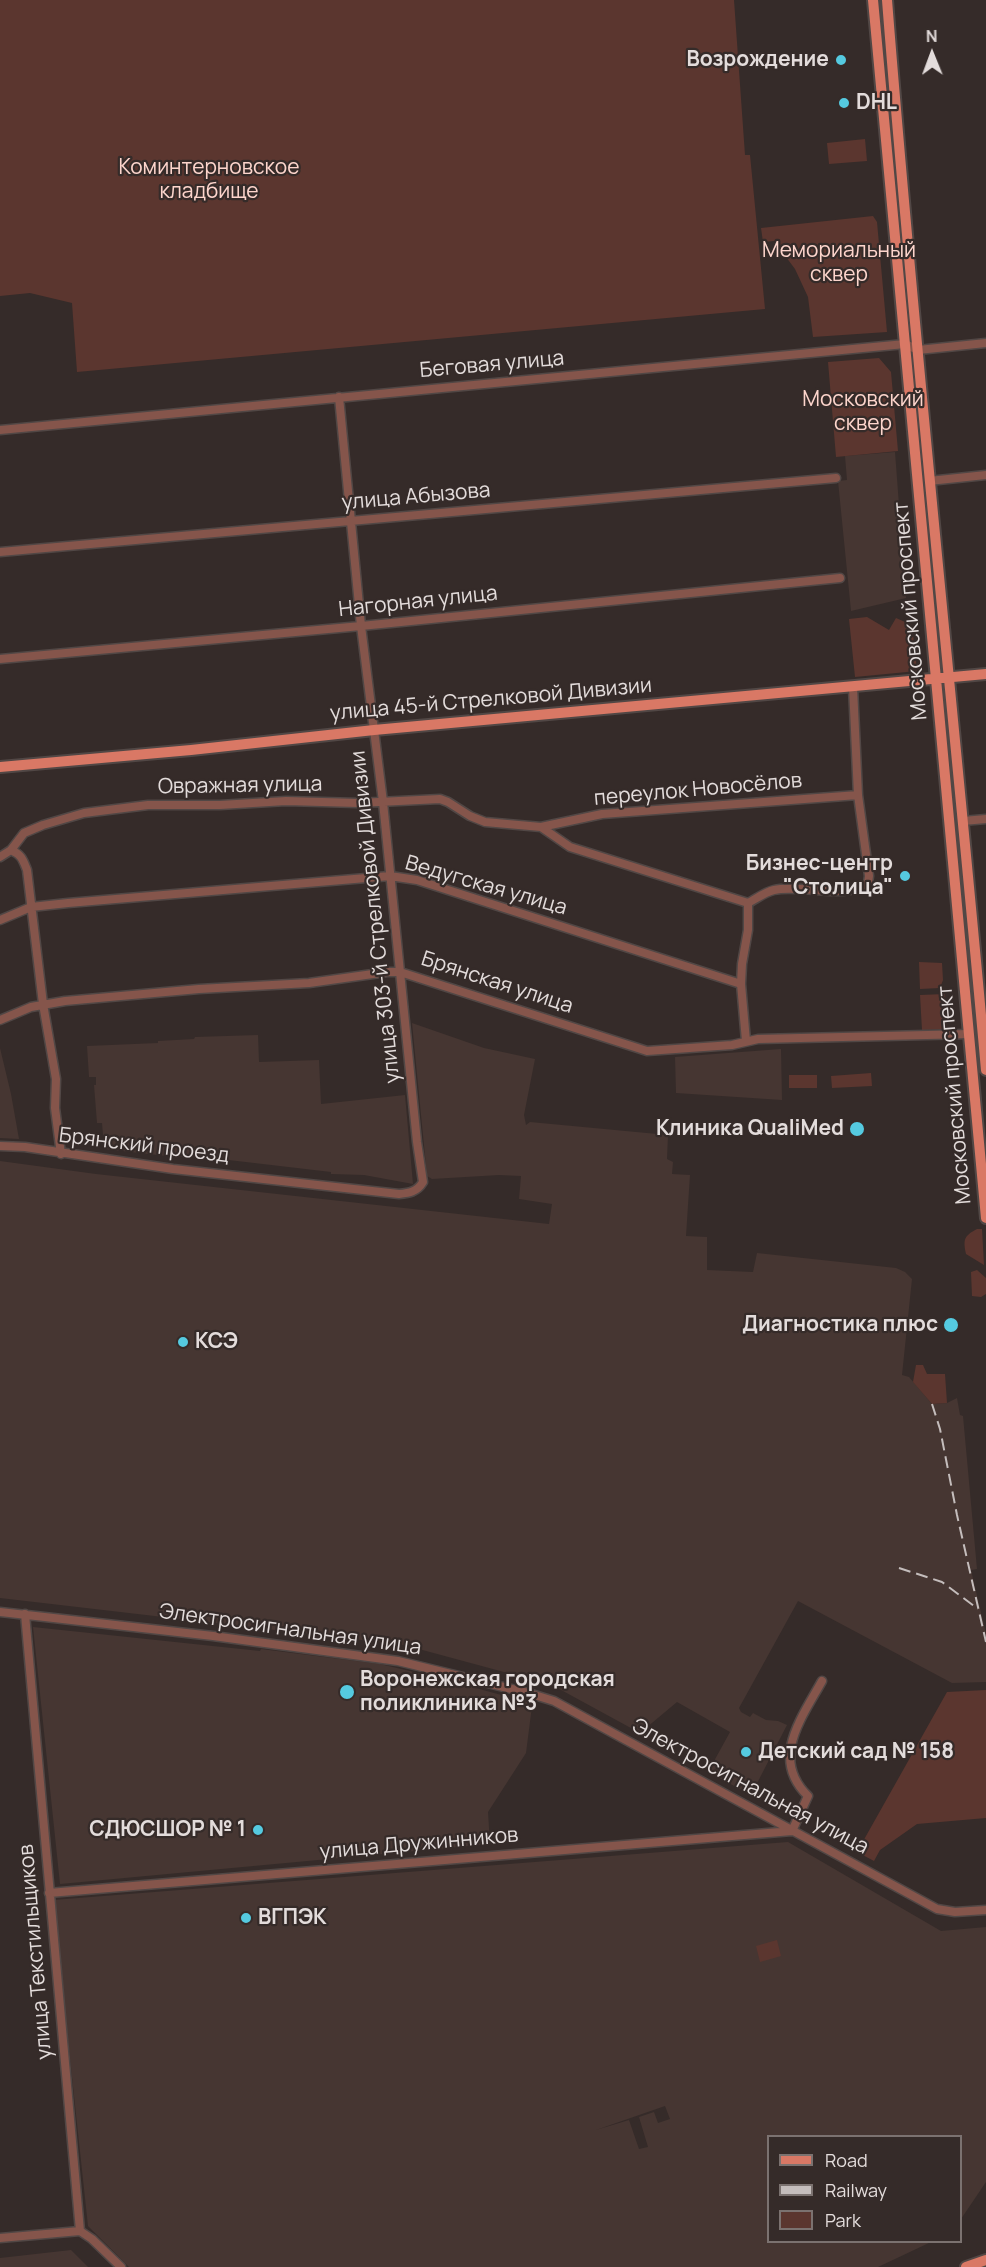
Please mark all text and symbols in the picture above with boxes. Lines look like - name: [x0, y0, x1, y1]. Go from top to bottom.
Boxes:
- north arrow: [902, 24, 962, 84]
- text: N: [926, 25, 938, 47]
- place label: Возрождение: [687, 47, 829, 73]
- marker: Возрождение: [834, 53, 848, 67]
- place label: DHL: [856, 90, 897, 116]
- marker: DHL: [837, 96, 851, 110]
- park label: Коминтерновское кладбище: [119, 155, 299, 205]
- park label: Мемориальный сквер: [762, 238, 916, 288]
- street label: Беговая улица: [419, 346, 565, 384]
- park label: Московский сквер: [802, 387, 924, 437]
- street label: улица Абызова: [341, 478, 491, 516]
- street label: Московский проспект: [889, 501, 933, 721]
- street label: Нагорная улица: [337, 581, 499, 623]
- street label: улица 45-й Стрелковой Дивизии: [329, 673, 653, 727]
- street label: улица 303-й Стрелковой Дивизии: [346, 749, 406, 1085]
- street label: переулок Новосёлов: [593, 768, 803, 812]
- street label: Овражная улица: [158, 772, 322, 800]
- street label: Ведугская улица: [402, 851, 570, 921]
- place label: Бизнес-центр "Столица": [746, 851, 893, 901]
- marker: Бизнес-центр "Столица": [898, 869, 912, 883]
- street label: Брянская улица: [418, 947, 576, 1019]
- street label: Московский проспект: [933, 985, 977, 1205]
- place label: Клиника QualiMed: [656, 1116, 844, 1142]
- marker: Клиника QualiMed: [848, 1120, 866, 1138]
- street label: Брянский проезд: [58, 1123, 230, 1169]
- place label: Диагностика плюс: [742, 1312, 938, 1338]
- marker: Диагностика плюс: [942, 1316, 960, 1334]
- place label: КСЭ: [195, 1329, 238, 1355]
- marker: КСЭ: [176, 1335, 190, 1349]
- street label: Электросигнальная улица: [157, 1599, 423, 1661]
- place label: Воронежская городская поликлиника №3: [360, 1667, 615, 1717]
- marker: Воронежская городская поликлиника №3: [338, 1683, 356, 1701]
- street label: Электросигнальная улица: [627, 1714, 873, 1860]
- place label: Детский сад № 158: [758, 1739, 954, 1765]
- marker: Детский сад № 158: [739, 1745, 753, 1759]
- place label: СДЮСШОР № 1: [89, 1817, 246, 1843]
- marker: СДЮСШОР № 1: [251, 1823, 265, 1837]
- street label: улица Дружинников: [319, 1823, 519, 1865]
- street label: улица Текстильщиков: [14, 1843, 58, 2061]
- place label: ВГПЭК: [258, 1905, 327, 1931]
- marker: ВГПЭК: [239, 1911, 253, 1925]
- legend: [767, 2135, 962, 2243]
- text: Road: [825, 2148, 868, 2172]
- text: Railway: [825, 2178, 887, 2202]
- text: Park: [825, 2208, 861, 2232]

